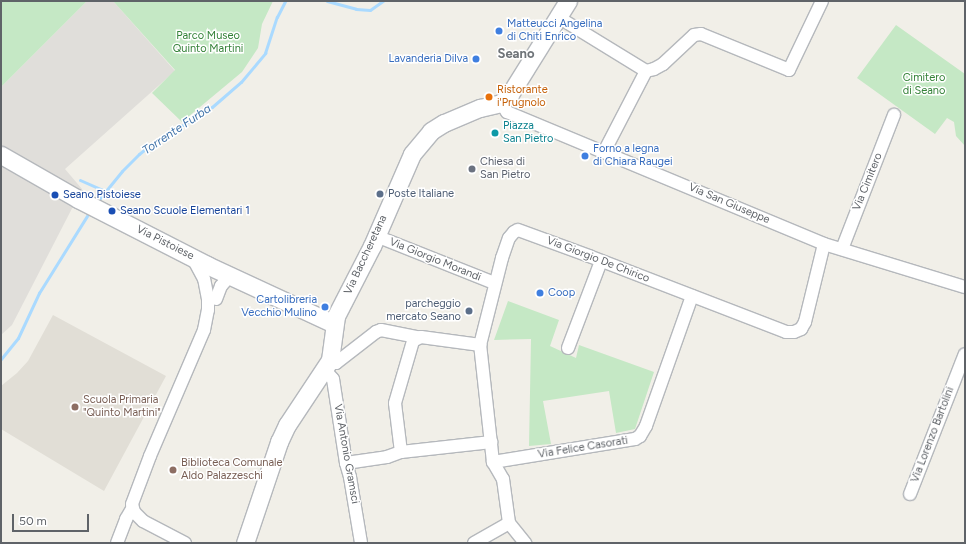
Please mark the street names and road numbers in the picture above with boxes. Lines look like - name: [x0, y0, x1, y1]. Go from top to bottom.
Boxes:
- street label: Via Cimitero: [850, 151, 886, 213]
- street label: Via San Giuseppe: [686, 181, 772, 227]
- street label: Via Baccheretana: [342, 213, 390, 297]
- street label: Via Pistoiese: [134, 223, 196, 263]
- street label: Via Giorgio De Chirico: [545, 234, 651, 286]
- street label: Via Giorgio Morandi: [387, 236, 483, 284]
- street label: Via Lorenzo Bartolini: [909, 385, 957, 485]
- street label: Via Antonio Gramsci: [331, 403, 361, 505]
- street label: Via Felice Casorati: [537, 434, 629, 462]

